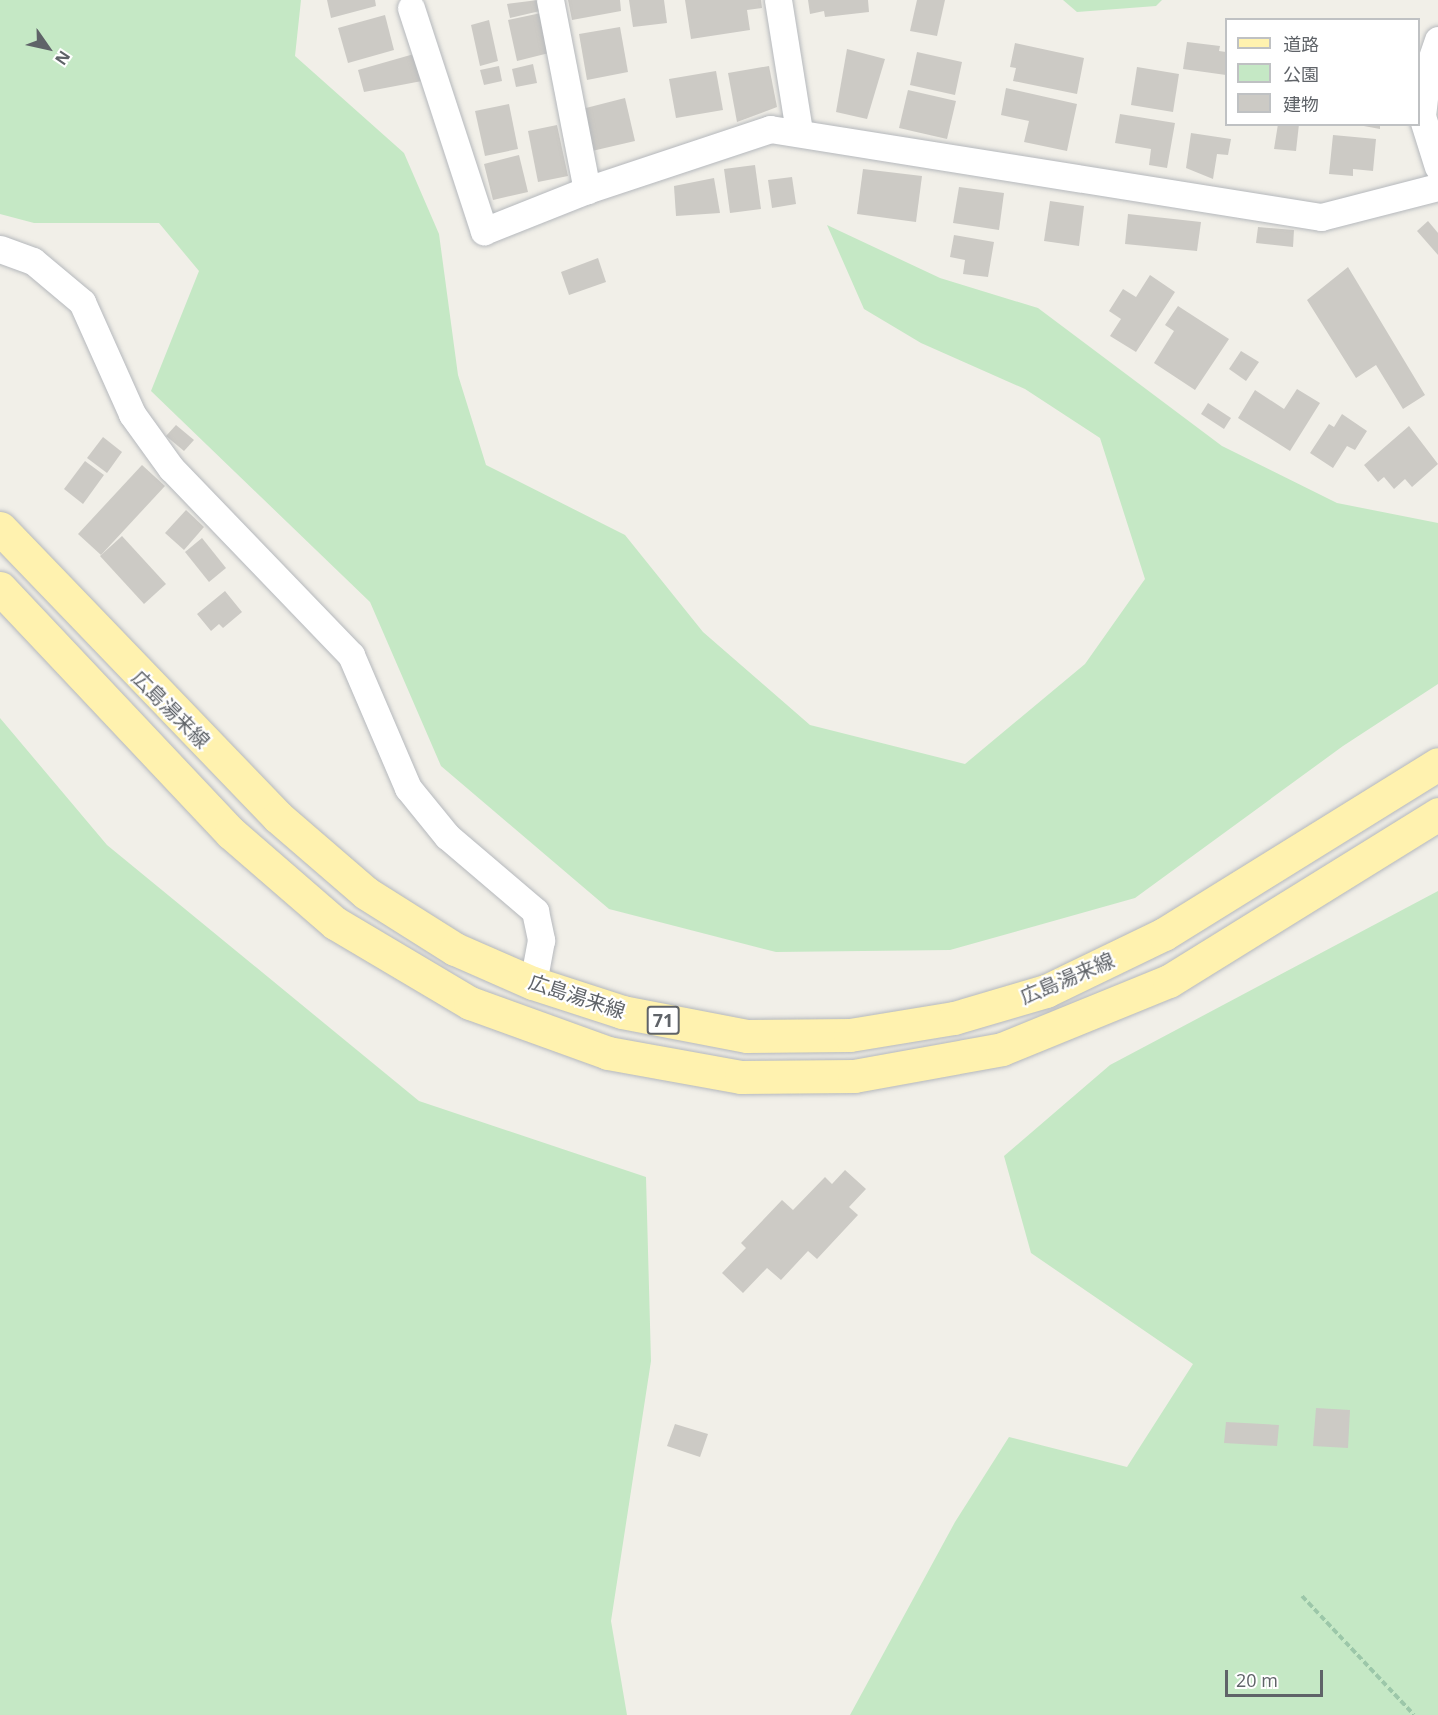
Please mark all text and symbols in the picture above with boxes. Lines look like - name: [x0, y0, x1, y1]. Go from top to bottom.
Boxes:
- north arrow: [18, 18, 78, 78]
- legend: [1225, 18, 1420, 126]
- text: 道路: [1283, 32, 1319, 56]
- text: N: [50, 47, 76, 70]
- text: 公園: [1283, 62, 1319, 86]
- text: 建物: [1283, 92, 1319, 116]
- street label: 広島湯来線: [127, 665, 215, 753]
- street label: 広島湯来線: [1016, 947, 1118, 1009]
- street label: 広島湯来線: [526, 969, 628, 1023]
- road number: 71: [646, 1005, 680, 1035]
- scale bar: [1228, 1658, 1326, 1696]
- text: 20 m: [1236, 1668, 1278, 1692]

